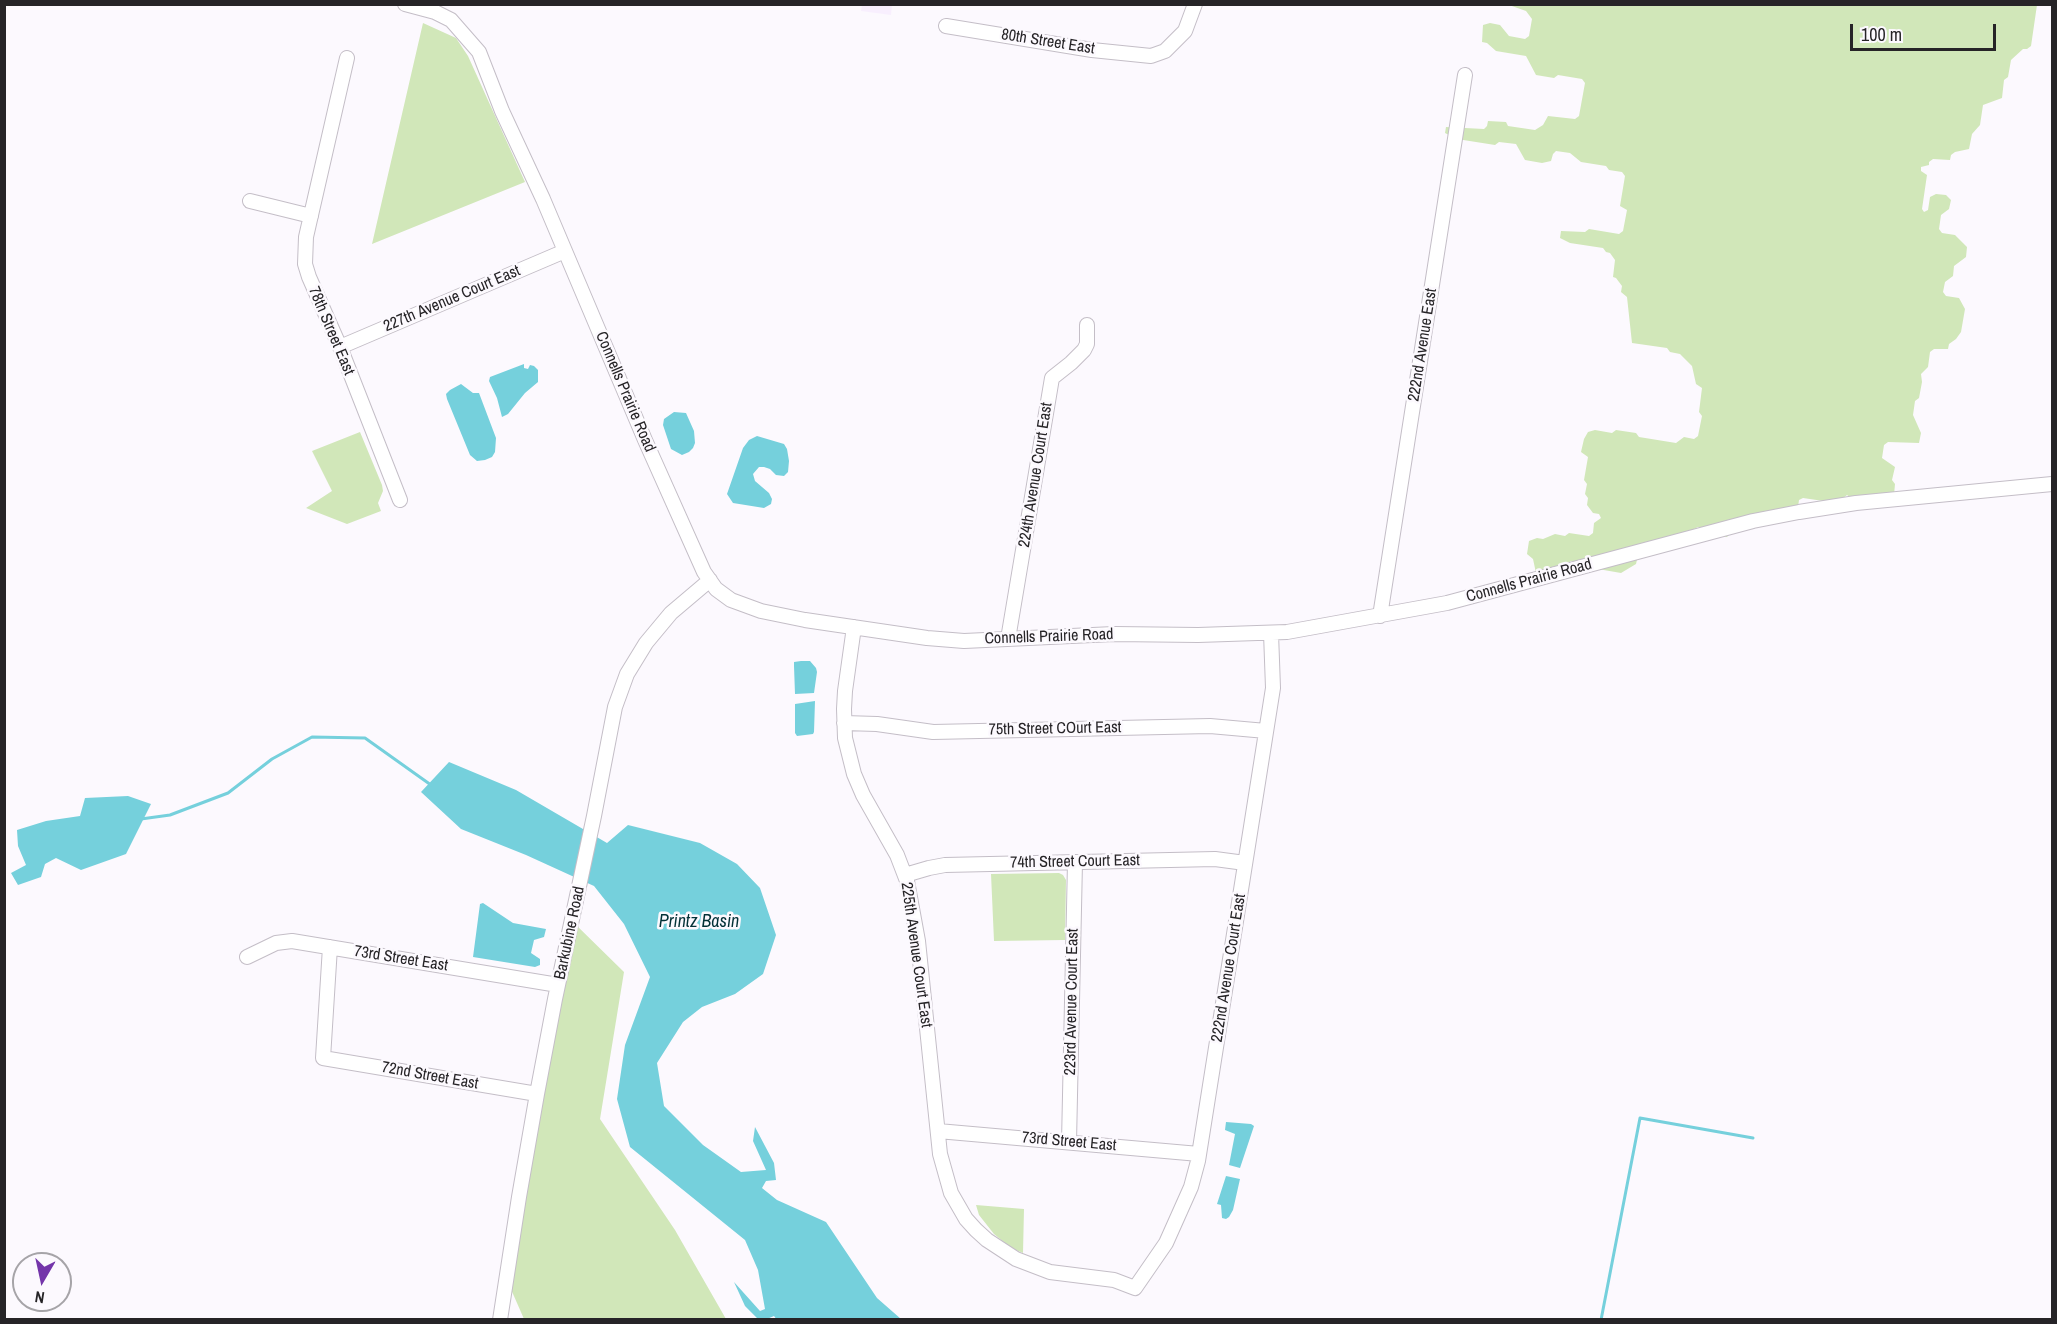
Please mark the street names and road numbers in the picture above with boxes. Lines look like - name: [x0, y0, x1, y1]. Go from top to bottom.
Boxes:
- street label: 80th Street East: [1000, 25, 1096, 59]
- street label: 227th Avenue Court East: [381, 262, 523, 336]
- street label: 78th Street East: [304, 284, 358, 378]
- street label: 222nd Avenue East: [1405, 287, 1441, 403]
- street label: Connells Prairie Road: [591, 329, 659, 455]
- street label: 224th Avenue Court East: [1015, 401, 1057, 549]
- street label: Connells Prairie Road: [1464, 555, 1594, 607]
- street label: Connells Prairie Road: [984, 625, 1114, 649]
- street label: 75th Street COurt East: [988, 718, 1122, 740]
- street label: 74th Street Court East: [1010, 851, 1140, 873]
- street label: 225th Avenue Court East: [896, 881, 936, 1029]
- street label: Barkubine Road: [551, 885, 589, 981]
- street label: 222nd Avenue Court East: [1208, 892, 1250, 1044]
- street label: 223rd Avenue Court East: [1061, 928, 1083, 1076]
- street label: 73rd Street East: [353, 942, 449, 976]
- street label: 72nd Street East: [380, 1058, 480, 1094]
- street label: 73rd Street East: [1021, 1128, 1117, 1156]

